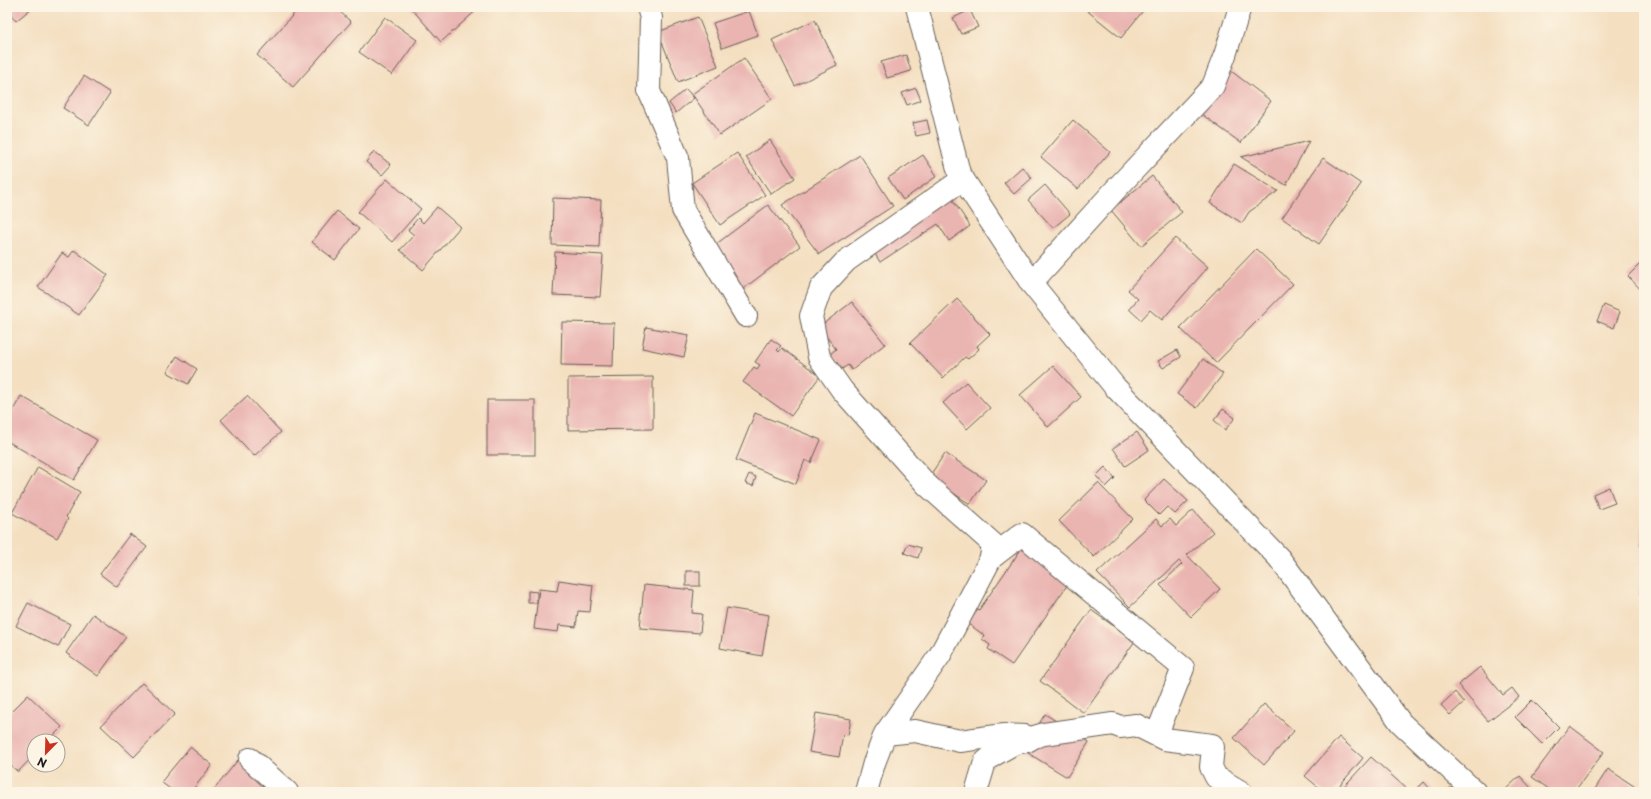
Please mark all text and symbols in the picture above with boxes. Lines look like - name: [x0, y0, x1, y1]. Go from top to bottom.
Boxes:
- north arrow: [26, 733, 66, 773]
- text: N: [34, 753, 49, 772]

